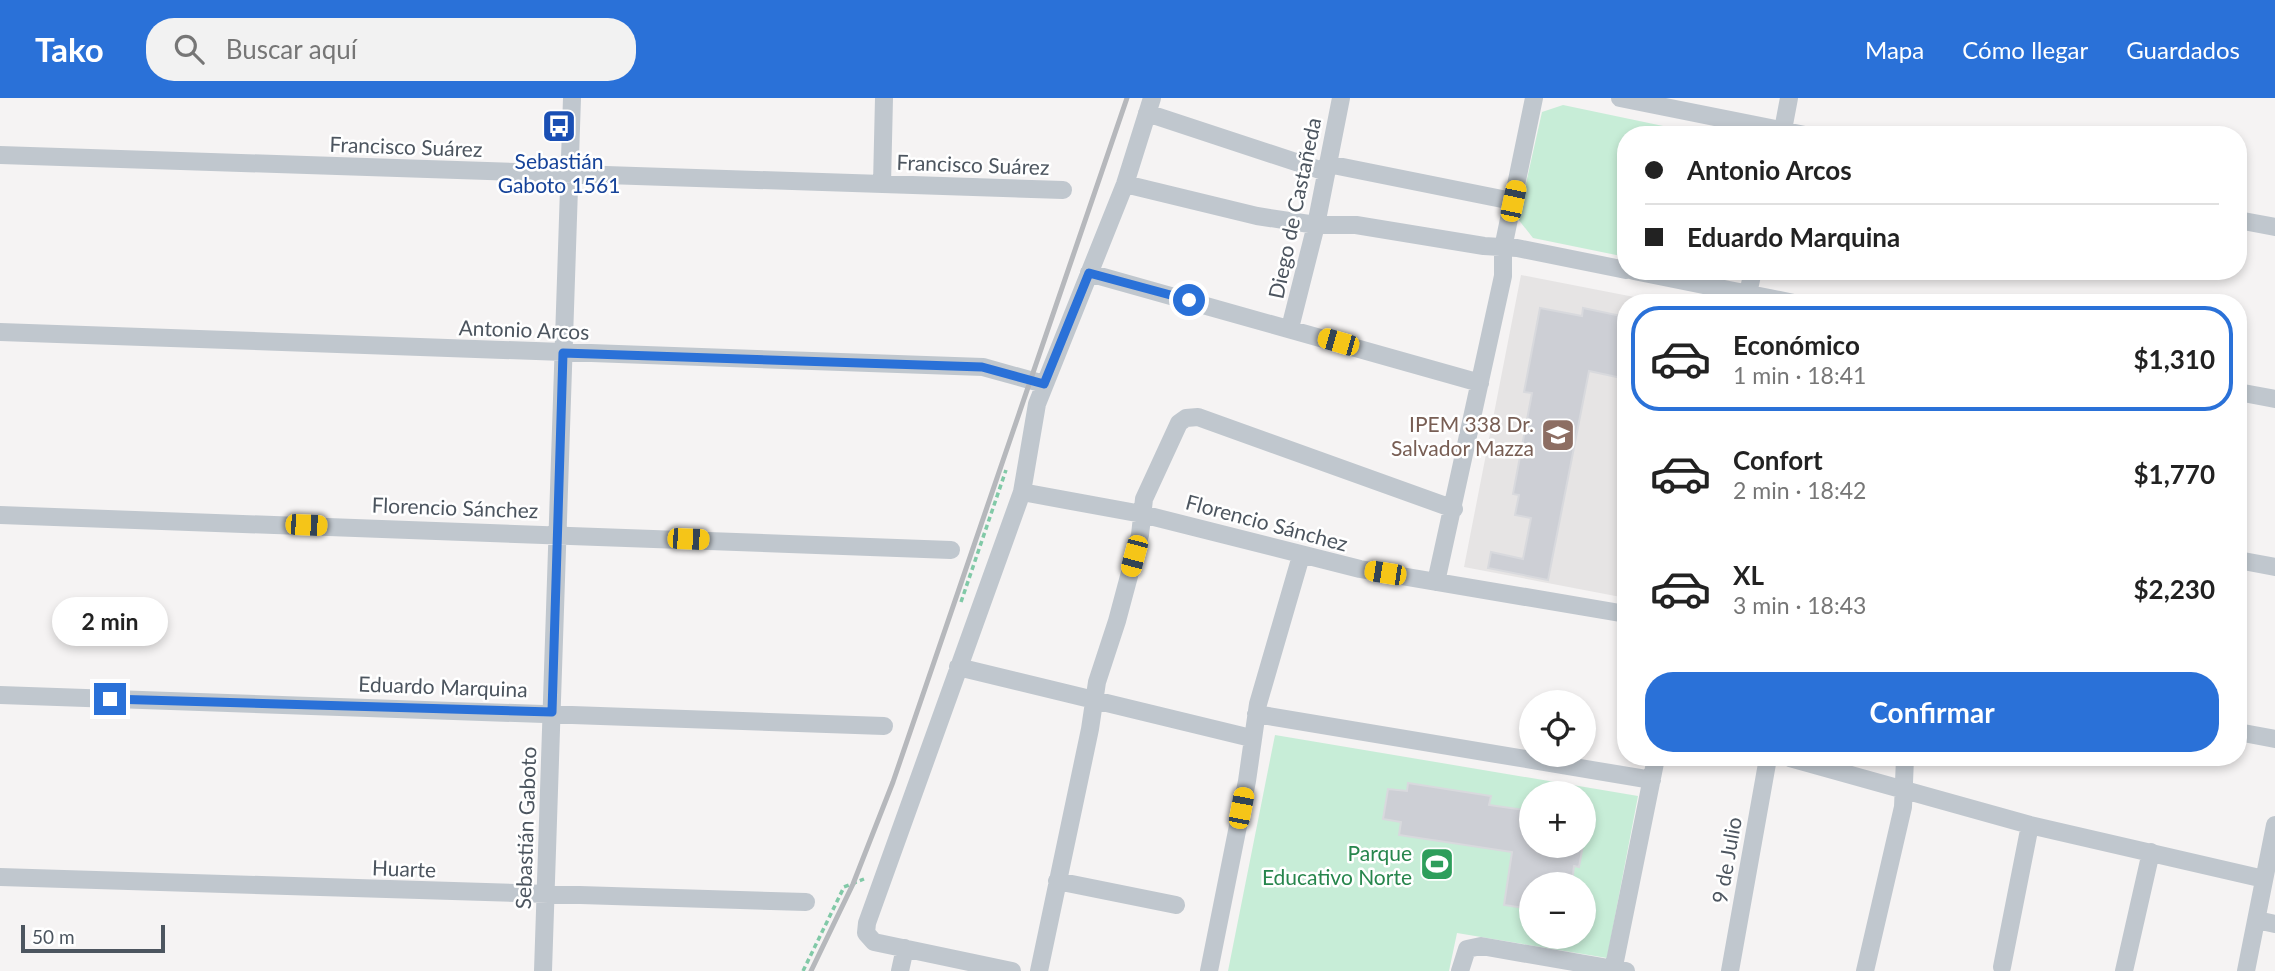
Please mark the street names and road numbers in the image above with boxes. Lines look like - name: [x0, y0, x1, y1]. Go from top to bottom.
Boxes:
- street label: Diego de Castañeda: [1263, 115, 1325, 301]
- street label: Francisco Suárez: [329, 131, 483, 161]
- street label: Francisco Suárez: [896, 149, 1050, 179]
- street label: Antonio Arcos: [458, 314, 590, 344]
- street label: Florencio Sánchez: [1183, 488, 1351, 556]
- street label: Florencio Sánchez: [371, 492, 539, 522]
- street label: Eduardo Marquina: [358, 671, 528, 701]
- street label: Sebastián Gaboto: [510, 746, 540, 910]
- street label: 9 de Julio: [1706, 815, 1746, 905]
- street label: Huarte: [371, 854, 437, 882]

